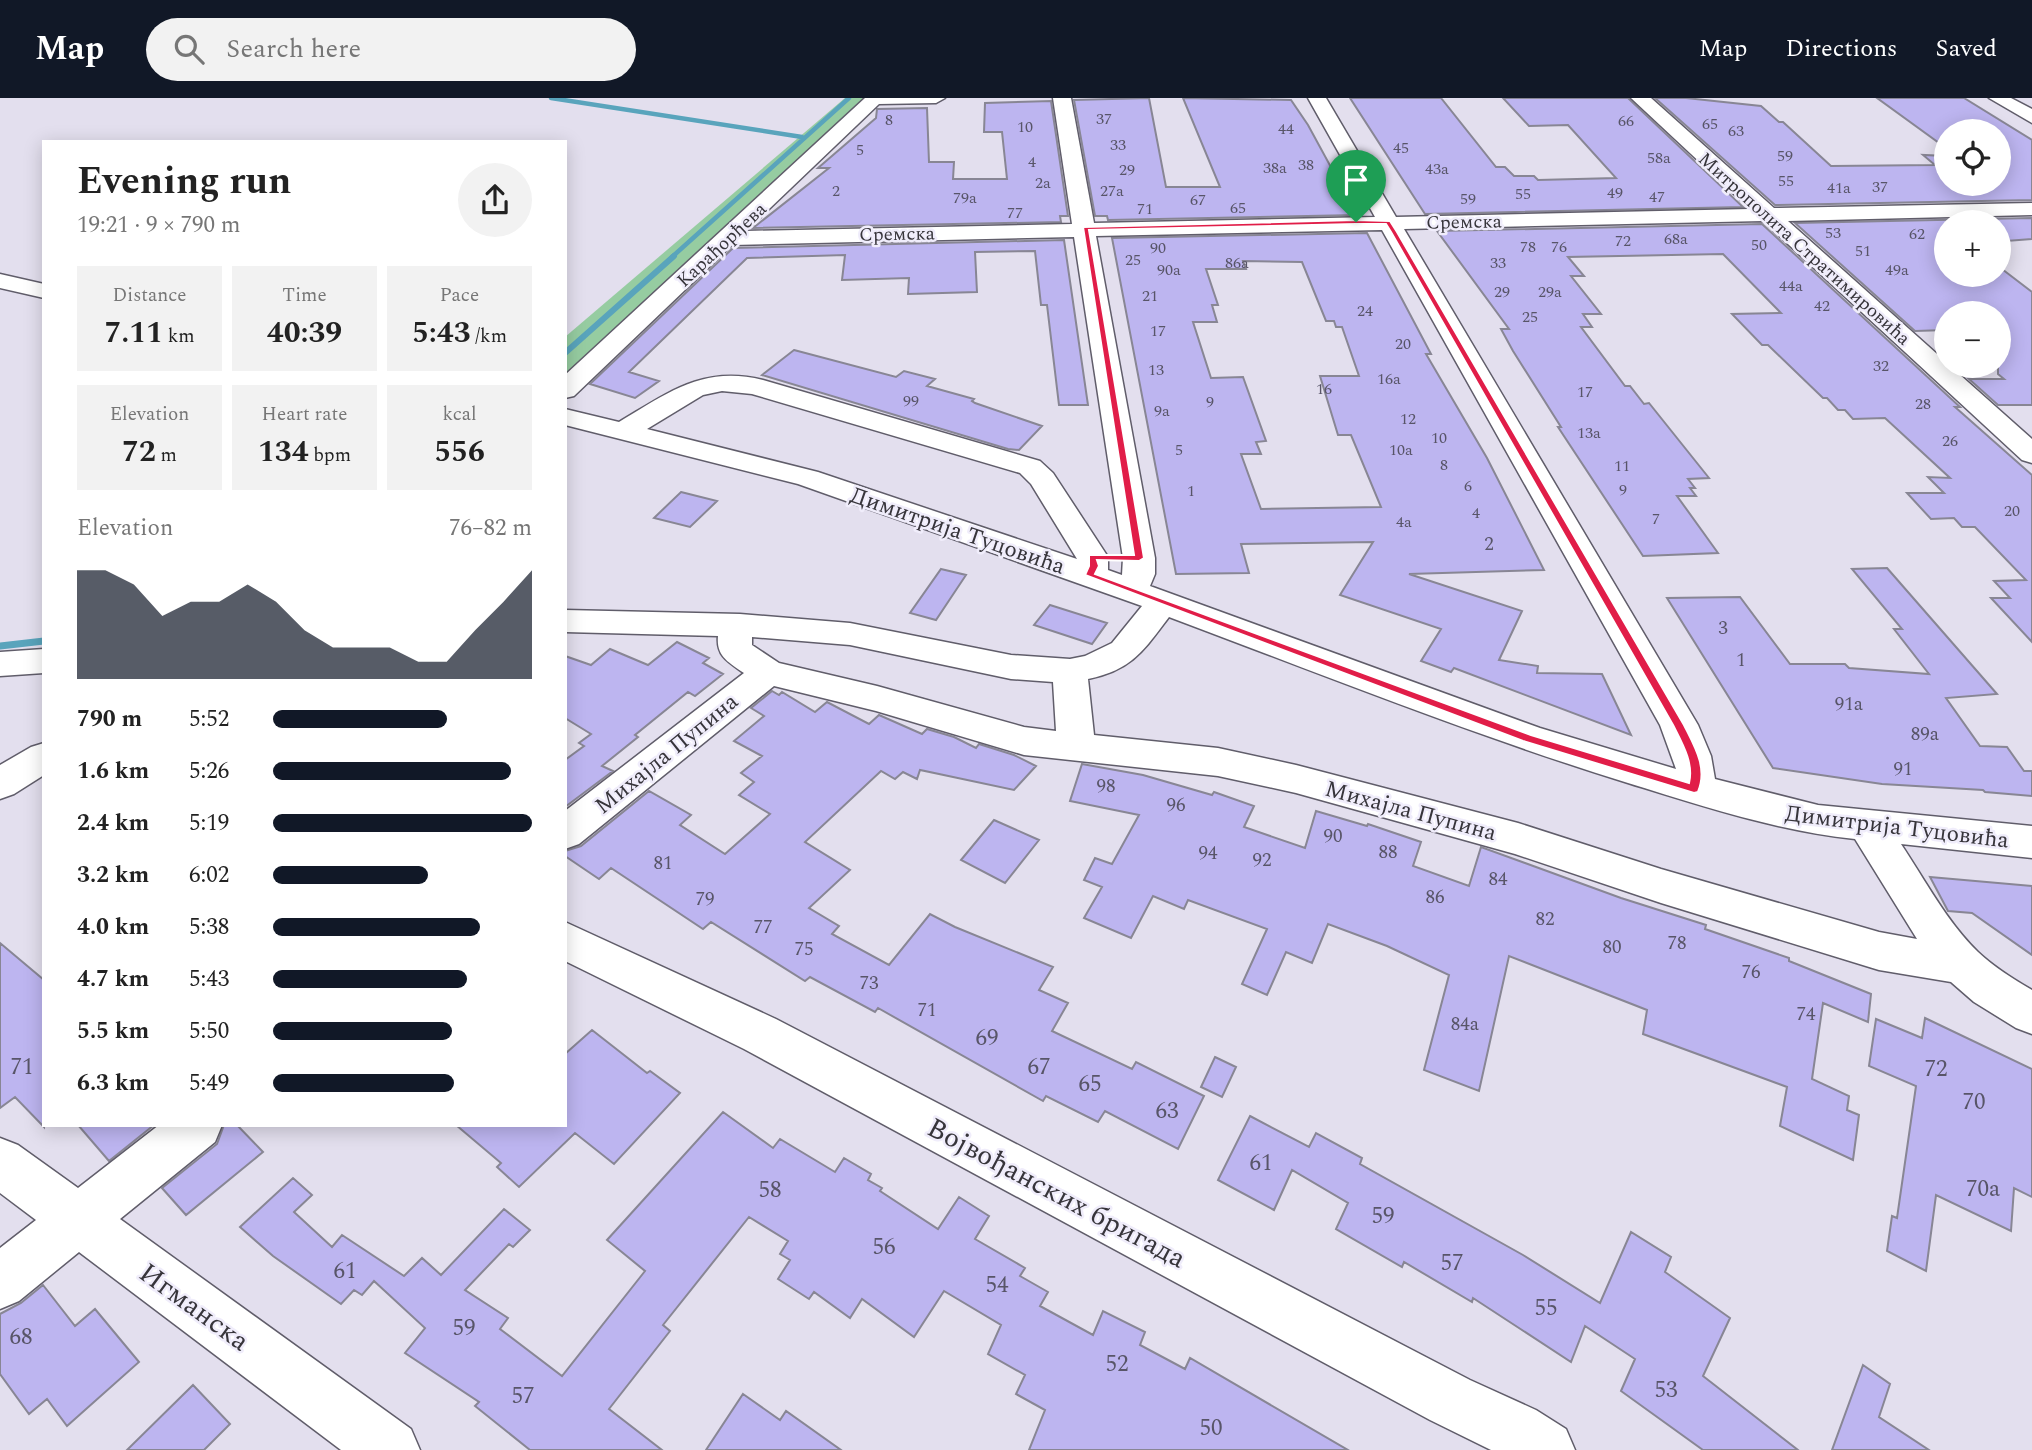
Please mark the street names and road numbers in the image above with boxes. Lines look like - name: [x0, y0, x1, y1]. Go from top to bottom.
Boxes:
- street label: Митрополита Стратимировића: [1691, 145, 1917, 353]
- street label: Карађорђева: [670, 195, 774, 295]
- street label: Сремска: [1426, 207, 1503, 238]
- street label: Сремска: [859, 219, 936, 250]
- street label: Димитрија Туцовића: [845, 478, 1070, 585]
- street label: Михајла Пупина: [587, 685, 746, 823]
- street label: Михајла Пупина: [1321, 772, 1500, 851]
- street label: Димитрија Туцовића: [1783, 796, 2011, 859]
- street label: Војвођанских бригада: [919, 1107, 1194, 1280]
- street label: Игманска: [130, 1252, 259, 1362]

